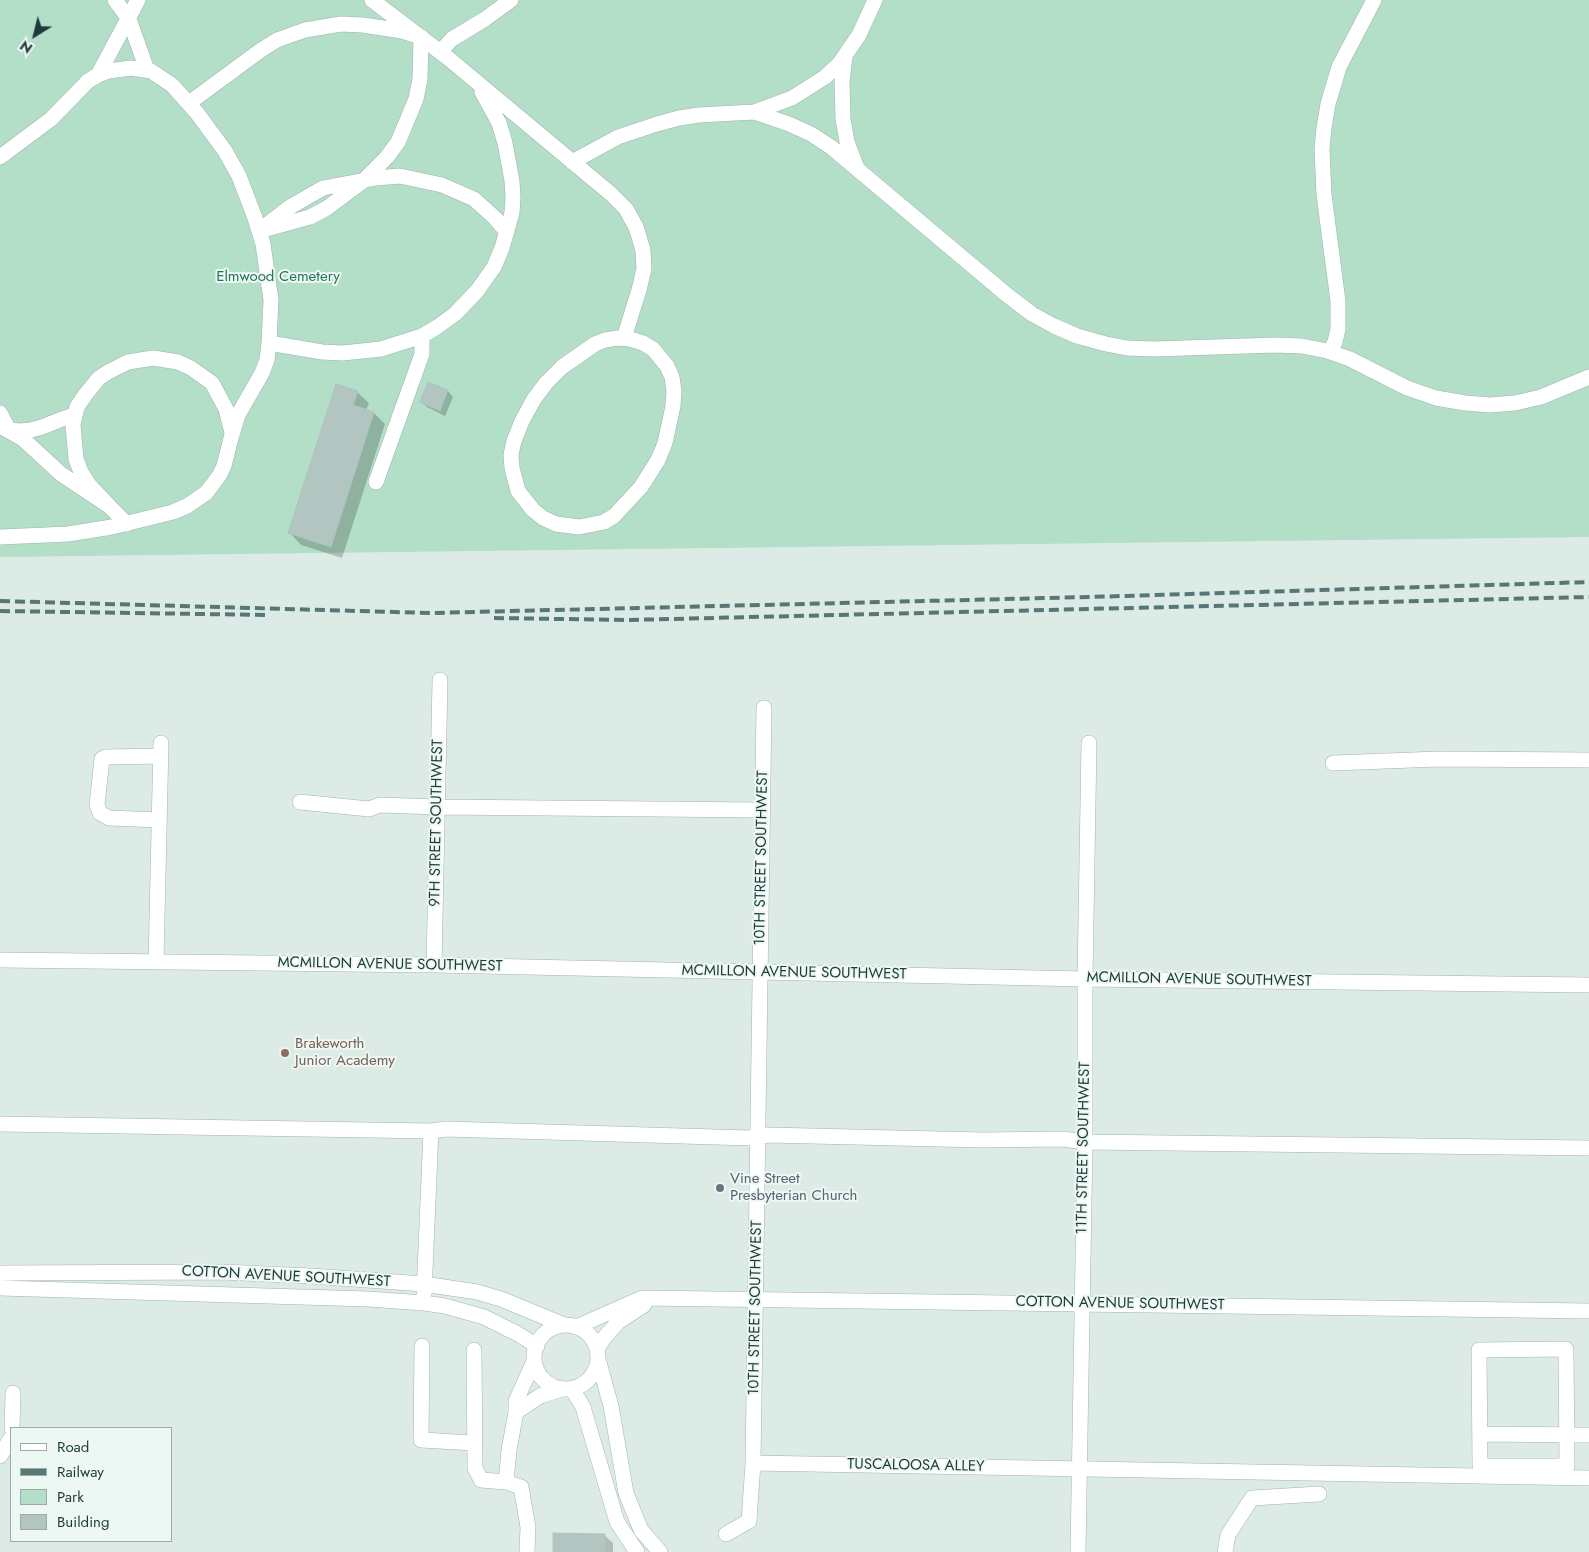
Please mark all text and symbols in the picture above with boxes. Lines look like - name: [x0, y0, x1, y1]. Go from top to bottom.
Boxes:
- north arrow: [10, 10, 60, 60]
- text: N: [16, 36, 37, 58]
- park label: Elmwood Cemetery: [216, 268, 340, 286]
- street label: 9TH STREET SOUTHWEST: [427, 739, 447, 907]
- street label: 10TH STREET SOUTHWEST: [751, 770, 773, 946]
- street label: MCMILLON AVENUE SOUTHWEST: [277, 954, 503, 976]
- street label: MCMILLON AVENUE SOUTHWEST: [681, 962, 907, 984]
- street label: MCMILLON AVENUE SOUTHWEST: [1086, 969, 1312, 991]
- place label: Brakeworth Junior Academy: [295, 1035, 395, 1070]
- marker: Brakeworth Junior Academy: [279, 1047, 291, 1059]
- street label: 11TH STREET SOUTHWEST: [1073, 1061, 1095, 1235]
- place label: Vine Street Presbyterian Church: [730, 1170, 857, 1205]
- marker: Vine Street Presbyterian Church: [714, 1182, 726, 1194]
- street label: 10TH STREET SOUTHWEST: [745, 1220, 767, 1396]
- street label: COTTON AVENUE SOUTHWEST: [181, 1263, 391, 1291]
- street label: COTTON AVENUE SOUTHWEST: [1015, 1293, 1225, 1315]
- legend: [10, 1427, 172, 1542]
- text: Road: [57, 1436, 89, 1458]
- street label: TUSCALOOSA ALLEY: [847, 1456, 985, 1476]
- text: Railway: [57, 1461, 104, 1483]
- text: Park: [57, 1486, 84, 1508]
- text: Building: [57, 1511, 109, 1533]

